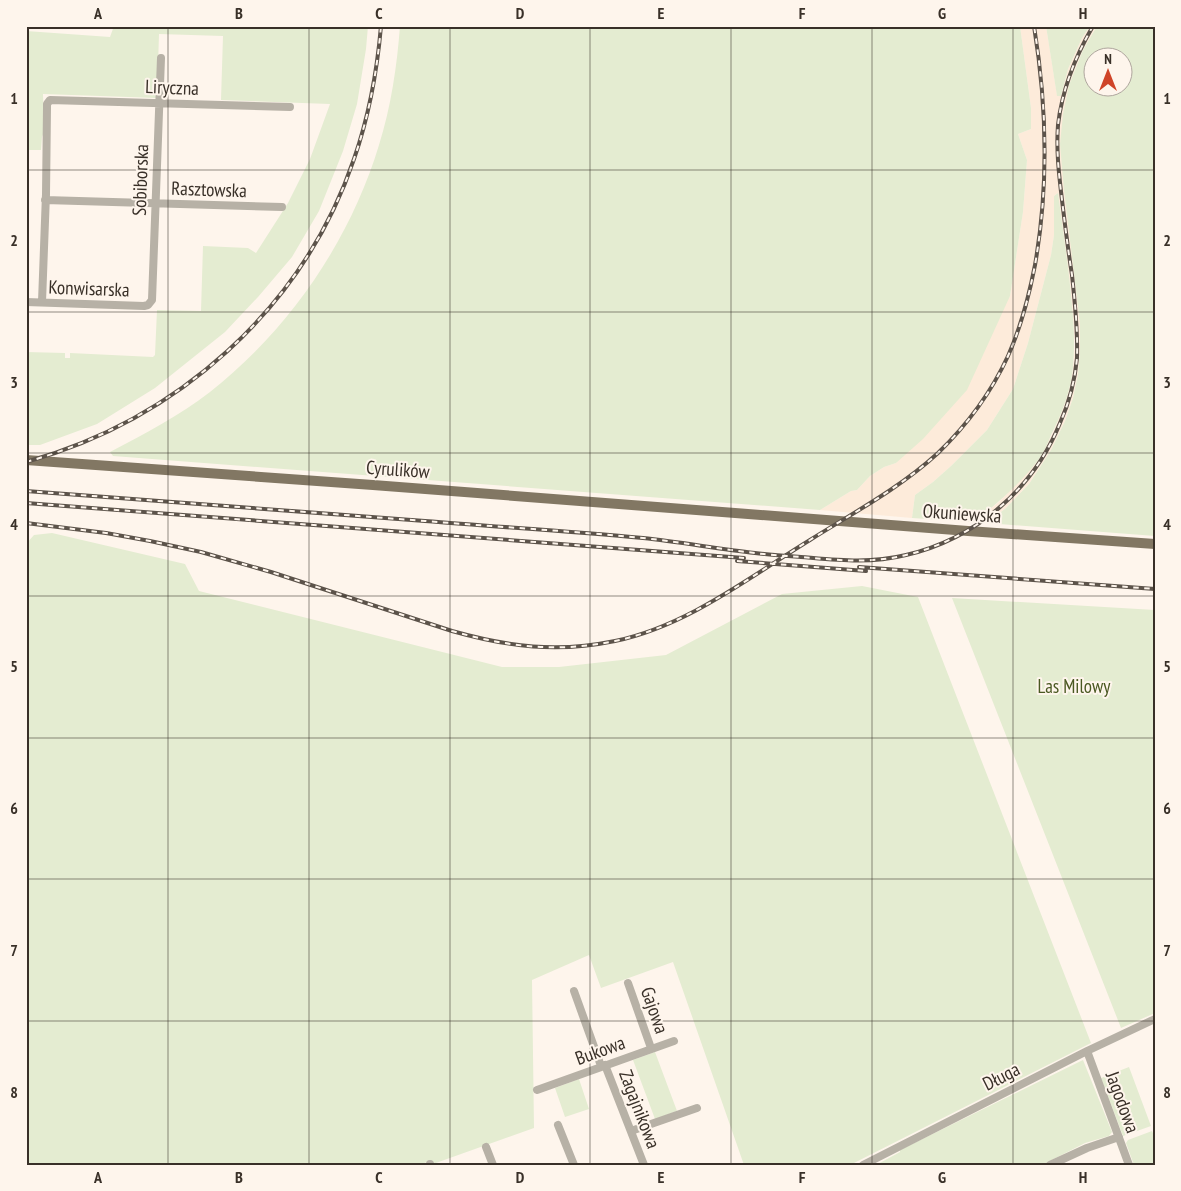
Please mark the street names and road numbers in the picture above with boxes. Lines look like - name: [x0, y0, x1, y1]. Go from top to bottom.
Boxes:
- street label: Liryczna: [145, 74, 199, 100]
- street label: Sobiborska: [127, 144, 153, 216]
- street label: Rasztowska: [171, 176, 247, 202]
- street label: Konwisarska: [48, 275, 130, 301]
- street label: Cyrulików: [365, 455, 431, 483]
- street label: Okuniewska: [922, 498, 1002, 528]
- street label: Gajowa: [636, 983, 674, 1037]
- street label: Bukowa: [572, 1030, 628, 1070]
- street label: Długa: [978, 1057, 1024, 1095]
- street label: Zagajnikowa: [614, 1066, 666, 1152]
- street label: Jagodowa: [1100, 1067, 1145, 1136]

